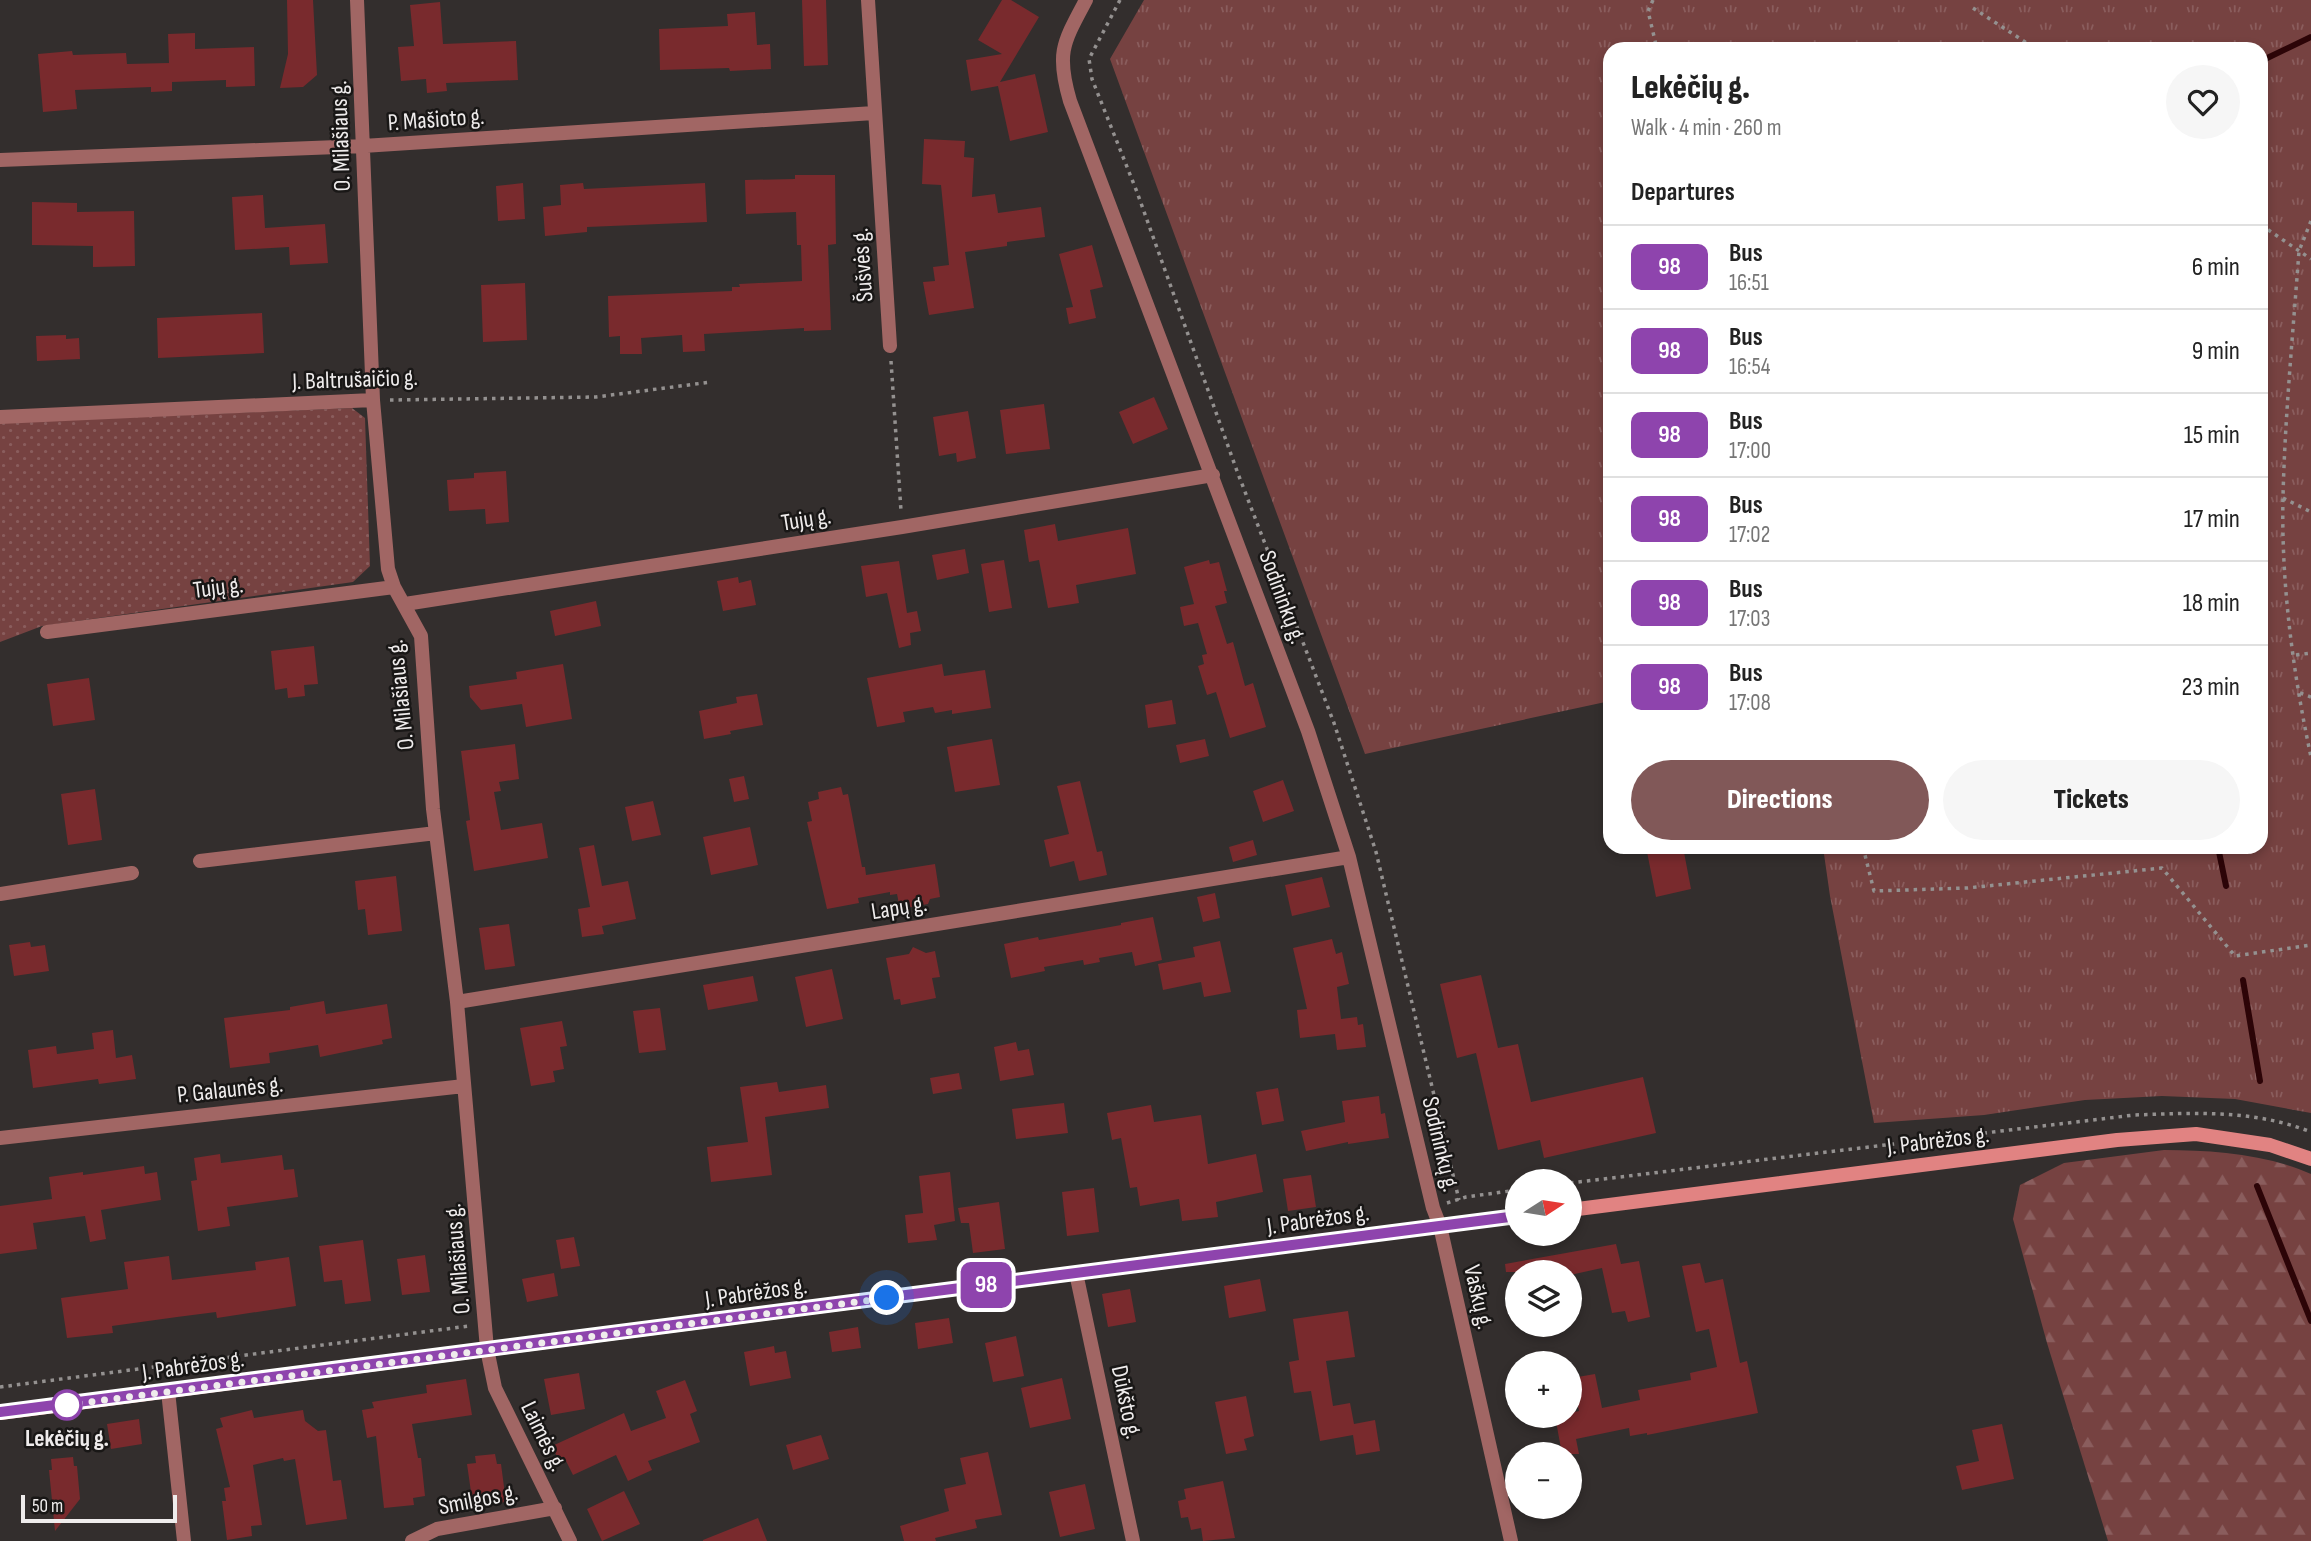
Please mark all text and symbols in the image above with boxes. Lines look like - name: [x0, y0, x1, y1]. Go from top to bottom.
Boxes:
- button: heart: [2166, 65, 2240, 139]
- text: Lekėčių g.: [1631, 68, 1750, 108]
- street label: O. Milašiaus g.: [324, 80, 357, 192]
- street label: P. Mašioto g.: [387, 102, 485, 137]
- text: Walk · 4 min · 260 m: [1631, 114, 1781, 142]
- text: Departures: [1631, 177, 1735, 208]
- street label: Šušvės g.: [845, 227, 880, 303]
- text: Bus: [1729, 238, 1763, 269]
- text: 98: [1658, 252, 1681, 281]
- text: 6 min: [2192, 252, 2240, 283]
- text: 16:51: [1729, 269, 1769, 297]
- text: Bus: [1729, 322, 1763, 353]
- text: 98: [1658, 336, 1681, 365]
- text: 9 min: [2192, 336, 2240, 367]
- text: 16:54: [1729, 353, 1770, 381]
- street label: J. Baltrušaičio g.: [291, 363, 418, 396]
- text: Bus: [1729, 406, 1763, 437]
- text: 98: [1658, 420, 1681, 449]
- text: 15 min: [2184, 420, 2240, 451]
- text: 17:00: [1729, 437, 1771, 465]
- text: Bus: [1729, 490, 1763, 521]
- street label: Tujų g.: [779, 501, 833, 538]
- text: 98: [1658, 504, 1681, 533]
- text: 17 min: [2184, 504, 2240, 535]
- text: 17:02: [1729, 521, 1770, 549]
- street label: Sodininkų g.: [1252, 547, 1313, 648]
- street label: Tujų g.: [191, 570, 245, 605]
- text: Bus: [1729, 574, 1763, 605]
- text: 98: [1658, 588, 1681, 617]
- text: 18 min: [2183, 588, 2240, 619]
- text: 17:03: [1729, 605, 1770, 633]
- street label: O. Milašiaus g.: [380, 638, 421, 752]
- text: Bus: [1729, 658, 1763, 689]
- text: 98: [1658, 672, 1681, 701]
- text: 23 min: [2182, 672, 2240, 703]
- text: 17:08: [1729, 689, 1771, 717]
- button: Directions: [1631, 760, 1929, 840]
- button: Tickets: [1943, 760, 2240, 840]
- street label: Lapų g.: [869, 889, 929, 926]
- street label: P. Galaunės g.: [176, 1070, 284, 1109]
- street label: Sodininkų g.: [1415, 1094, 1466, 1195]
- street label: J. Pabrėžos g.: [1884, 1120, 1991, 1161]
- north arrow: [1505, 1169, 1582, 1246]
- map controls: [1505, 1169, 1582, 1519]
- street label: J. Pabrėžos g.: [1264, 1198, 1371, 1241]
- street label: O. Milašiaus g.: [438, 1202, 477, 1315]
- button: layers: [1505, 1260, 1582, 1337]
- line badge: 98: [954, 1262, 1018, 1308]
- street label: Vaškų g.: [1457, 1262, 1500, 1332]
- text: 98: [975, 1270, 997, 1299]
- street label: J. Pabrėžos g.: [702, 1271, 809, 1314]
- your location: [869, 1280, 904, 1315]
- street label: J. Pabrėžos g.: [139, 1344, 246, 1387]
- button: +: [1505, 1351, 1582, 1428]
- street label: Dūkšto g.: [1105, 1363, 1148, 1441]
- marker: Lekėčių g.: [52, 1390, 82, 1420]
- street label: Laimės g.: [514, 1397, 573, 1476]
- place label: Lekėčių g.: [25, 1424, 109, 1453]
- button: −: [1505, 1442, 1582, 1519]
- street label: Smilgos g.: [436, 1478, 520, 1521]
- scale bar: [21, 1492, 177, 1524]
- text: 50 m: [32, 1495, 63, 1518]

